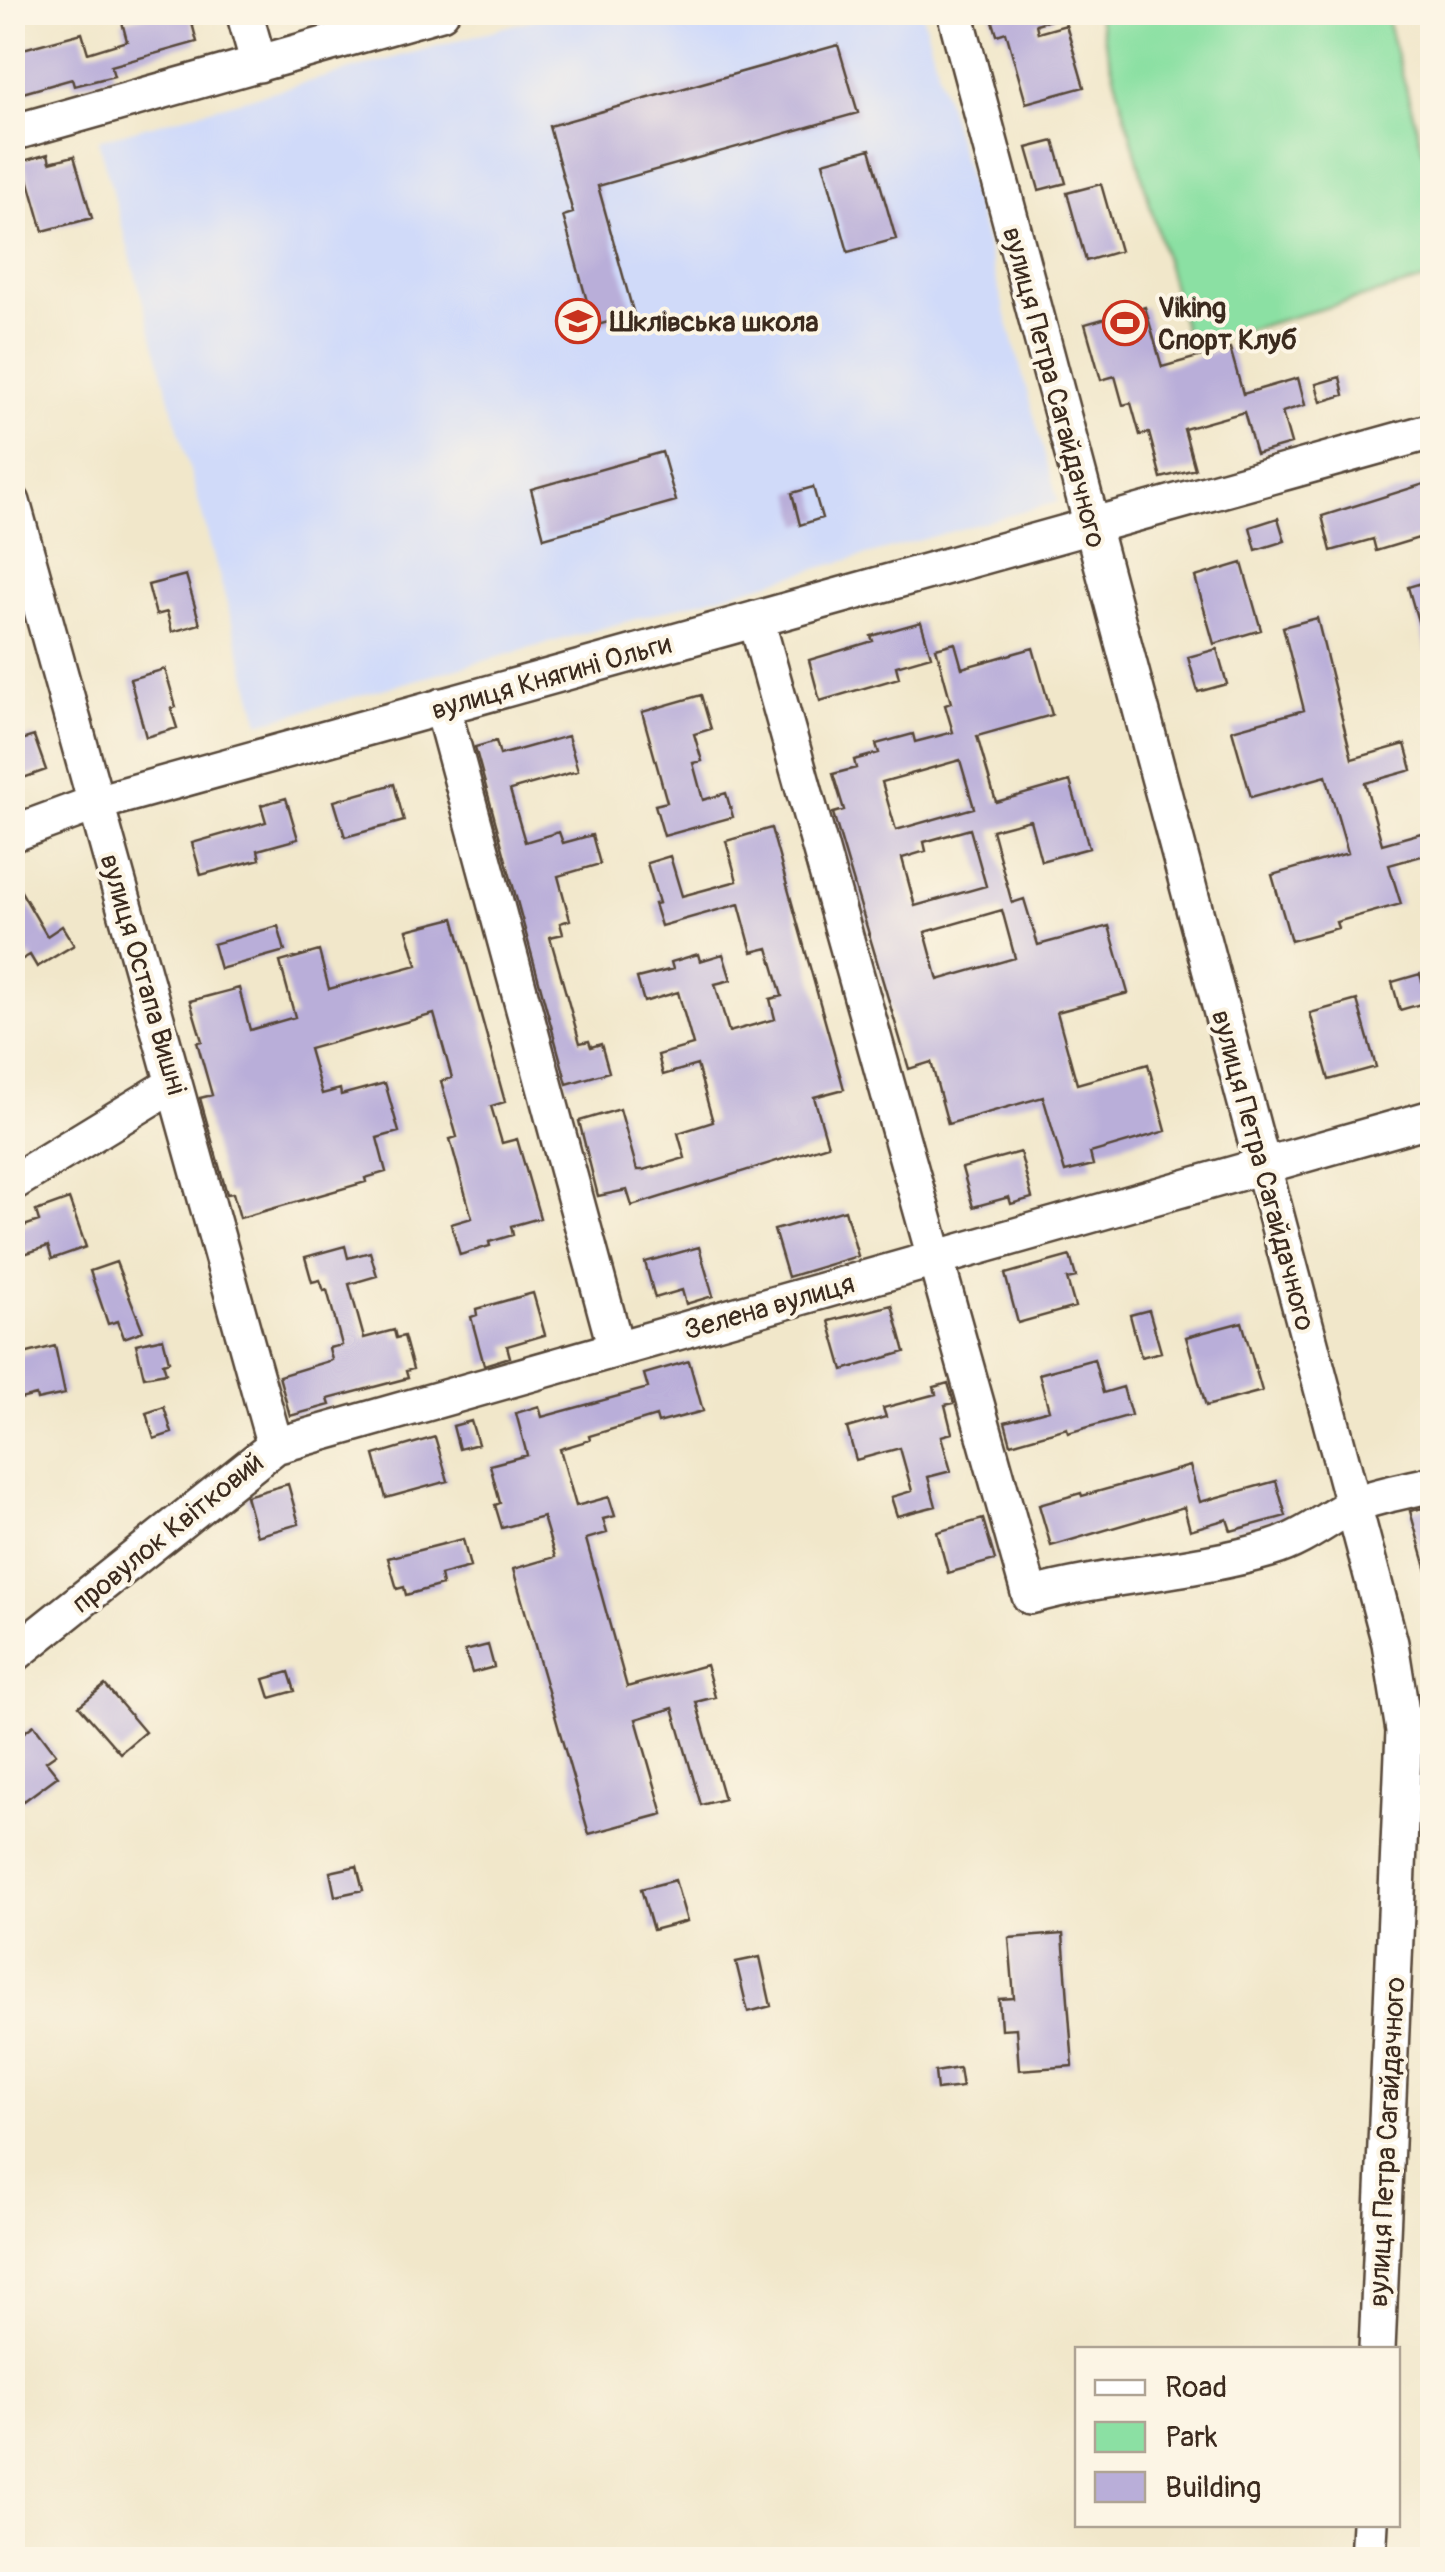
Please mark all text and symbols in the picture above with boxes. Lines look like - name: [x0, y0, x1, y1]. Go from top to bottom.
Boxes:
- street label: вулиця Петра Сагайдачного: [994, 223, 1113, 552]
- place label: Viking Спорт Клуб: [1158, 291, 1297, 358]
- school or university icon: Шклівська школа: [555, 298, 601, 344]
- sports icon: Viking Спорт Клуб: [1102, 300, 1148, 346]
- place label: Шклівська школа: [609, 305, 819, 340]
- street label: вулиця Княгині Ольги: [428, 627, 675, 728]
- street label: вулиця Остапа Вишні: [91, 850, 194, 1099]
- street label: вулиця Петра Сагайдачного: [1203, 1006, 1322, 1335]
- street label: Зелена вулиця: [680, 1266, 859, 1348]
- street label: провулок Квітковий: [65, 1445, 271, 1621]
- street label: вулиця Петра Сагайдачного: [1361, 1976, 1414, 2308]
- legend: [1075, 2347, 1400, 2527]
- text: Road: [1165, 2369, 1227, 2406]
- text: Park: [1165, 2419, 1218, 2456]
- text: Building: [1165, 2469, 1261, 2506]

